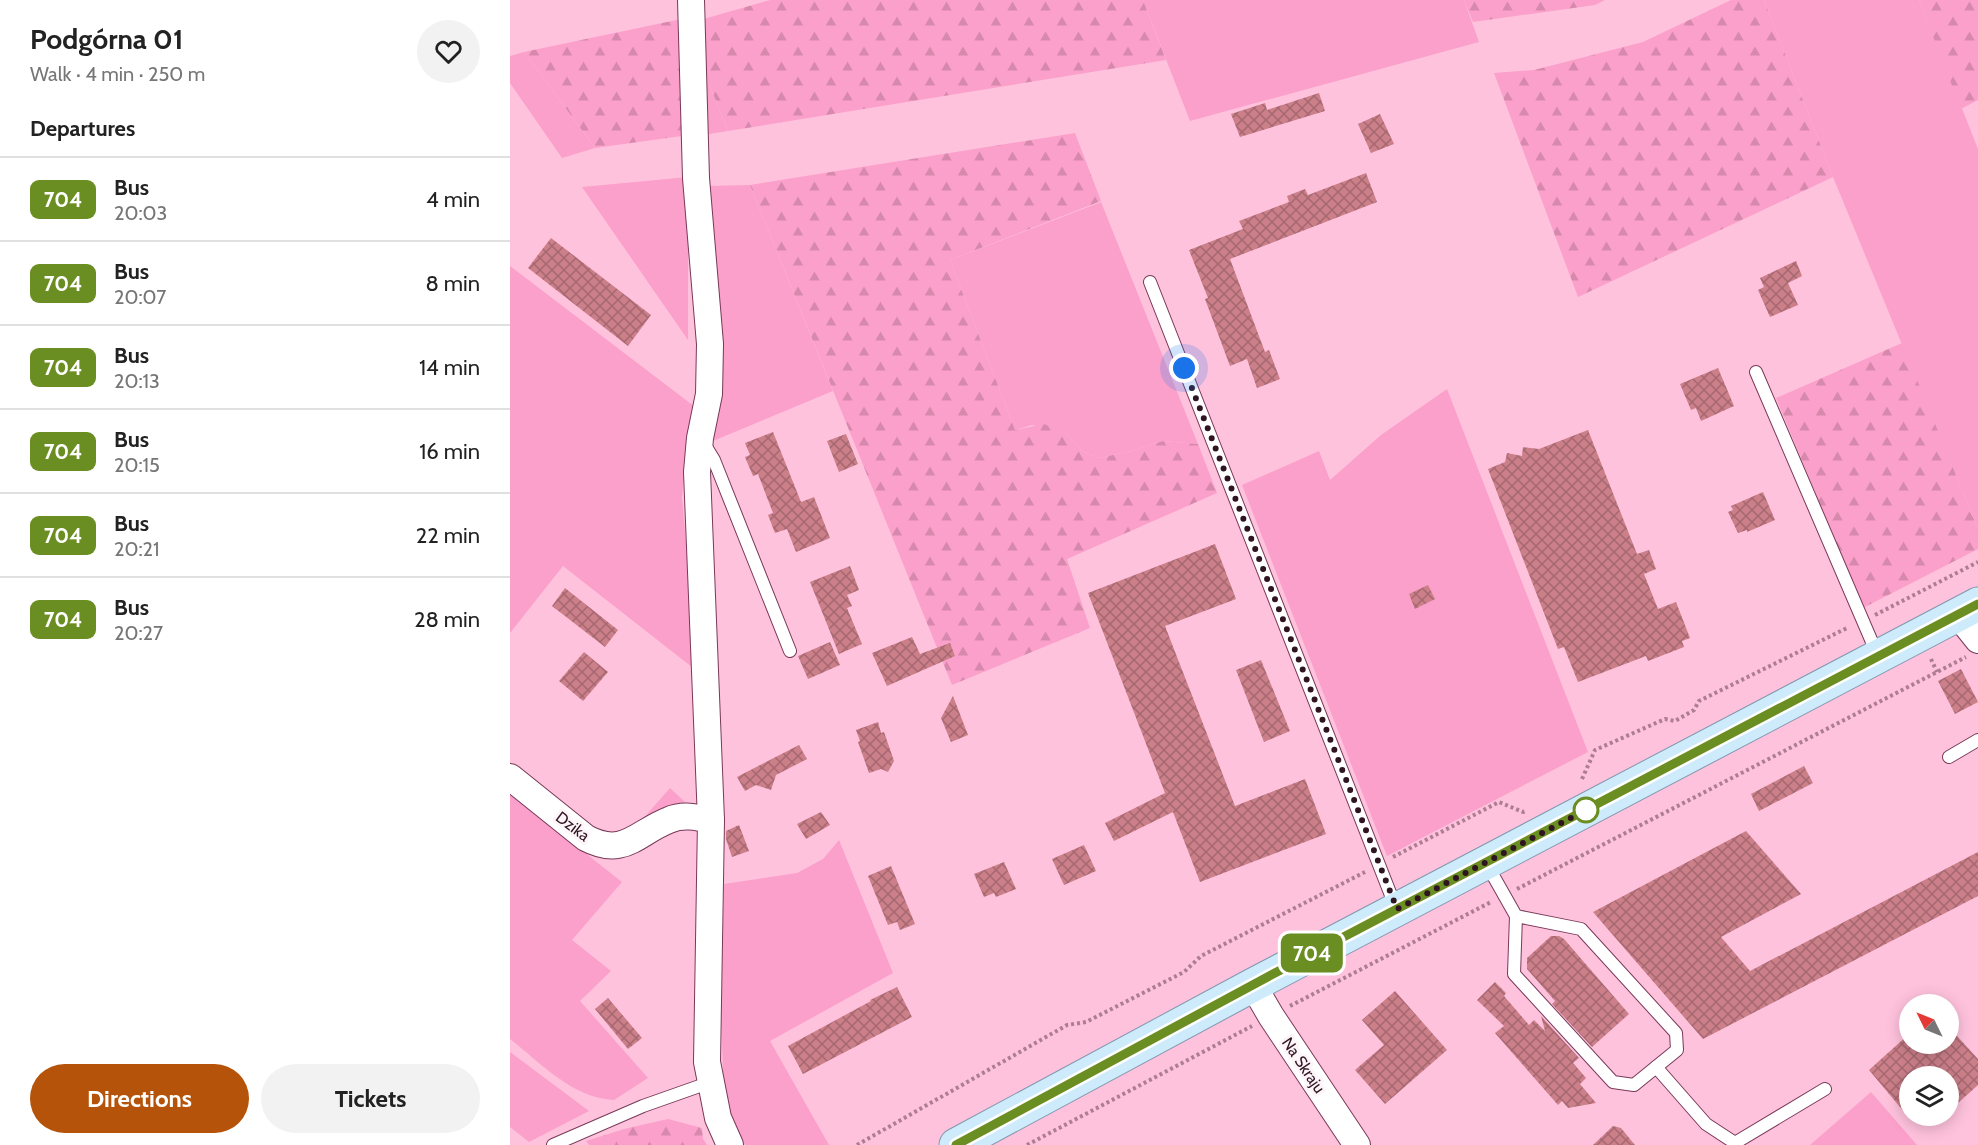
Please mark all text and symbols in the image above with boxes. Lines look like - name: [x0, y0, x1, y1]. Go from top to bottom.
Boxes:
- button: heart: [417, 20, 480, 83]
- text: Podgórna 01: [30, 22, 183, 56]
- text: Walk · 4 min · 250 m: [30, 62, 205, 86]
- text: Departures: [30, 115, 135, 142]
- text: Bus: [114, 174, 149, 201]
- text: 4 min: [426, 186, 480, 213]
- text: 704: [44, 187, 82, 212]
- text: 20:03: [114, 201, 167, 225]
- text: Bus: [114, 258, 149, 285]
- text: 8 min: [425, 270, 480, 297]
- text: 704: [44, 271, 82, 296]
- text: 20:07: [114, 285, 166, 309]
- text: Bus: [114, 342, 149, 369]
- your location: [1169, 353, 1199, 383]
- text: 14 min: [419, 354, 480, 381]
- text: 704: [44, 355, 82, 380]
- text: 20:13: [114, 369, 160, 393]
- text: Bus: [114, 426, 149, 453]
- text: 16 min: [419, 438, 480, 465]
- text: 704: [44, 439, 82, 464]
- text: 20:15: [114, 453, 160, 477]
- text: Bus: [114, 510, 149, 537]
- text: 22 min: [416, 522, 480, 549]
- text: 704: [44, 523, 82, 548]
- text: 20:21: [114, 537, 160, 561]
- text: Bus: [114, 594, 149, 621]
- text: 28 min: [414, 606, 480, 633]
- text: 704: [44, 607, 82, 632]
- text: 20:27: [114, 621, 163, 645]
- unlabelled marker: [1573, 797, 1599, 823]
- street label: Dzika: [552, 808, 594, 845]
- line badge: 704: [1278, 934, 1346, 972]
- text: 704: [1293, 941, 1331, 966]
- north arrow: [1899, 994, 1959, 1054]
- map controls: [1899, 994, 1959, 1126]
- street label: Na Skraju: [1278, 1034, 1329, 1097]
- button: Directions: [30, 1064, 249, 1133]
- button: Tickets: [261, 1064, 480, 1133]
- button: layers: [1899, 1066, 1959, 1126]

